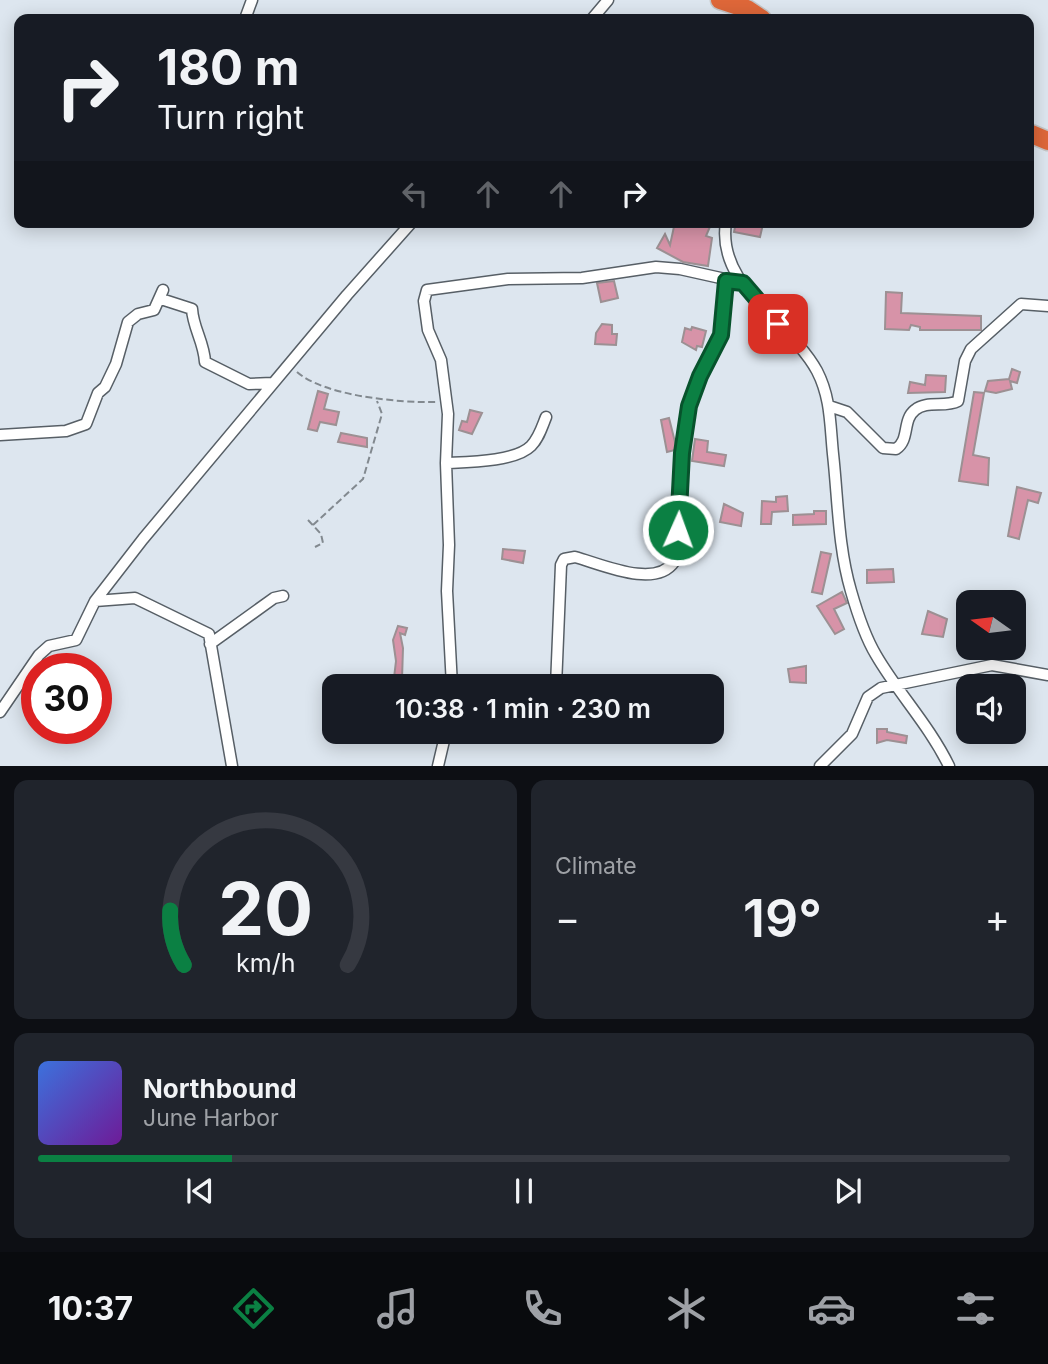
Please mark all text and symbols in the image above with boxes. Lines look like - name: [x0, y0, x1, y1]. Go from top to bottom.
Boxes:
- text: 180 m: [157, 38, 299, 97]
- icon: right: [42, 42, 133, 133]
- text: Turn right: [157, 98, 304, 137]
- icon: left: [396, 175, 434, 213]
- icon: ahead: [469, 175, 507, 213]
- icon: ahead: [542, 175, 580, 213]
- icon: right: [615, 175, 653, 213]
- pin: [748, 294, 808, 354]
- icon: arrive: [759, 305, 797, 343]
- position arrow: [641, 493, 715, 567]
- north arrow: [956, 590, 1026, 660]
- map controls: [956, 590, 1026, 744]
- speed limit sign: 30: [21, 653, 112, 744]
- button: sound: [956, 674, 1026, 744]
- text: 10:38 · 1 min · 230 m: [395, 693, 651, 724]
- text: Climate: [555, 852, 637, 880]
- text: 20: [218, 865, 313, 954]
- text: 19°: [743, 887, 822, 950]
- text: −: [555, 895, 580, 941]
- text: +: [985, 895, 1010, 941]
- text: km/h: [236, 948, 295, 978]
- text: Northbound: [143, 1073, 297, 1104]
- text: June Harbor: [143, 1104, 279, 1132]
- icon: previous: [181, 1172, 219, 1210]
- icon: pause: [505, 1172, 543, 1210]
- icon: next: [829, 1172, 867, 1210]
- icon: directions: [229, 1284, 278, 1333]
- icon: music: [373, 1284, 422, 1333]
- icon: phone: [518, 1284, 567, 1333]
- icon: climate: [662, 1284, 711, 1333]
- icon: car: [807, 1284, 856, 1333]
- icon: filters: [951, 1284, 1000, 1333]
- text: 10:37: [48, 1289, 133, 1328]

